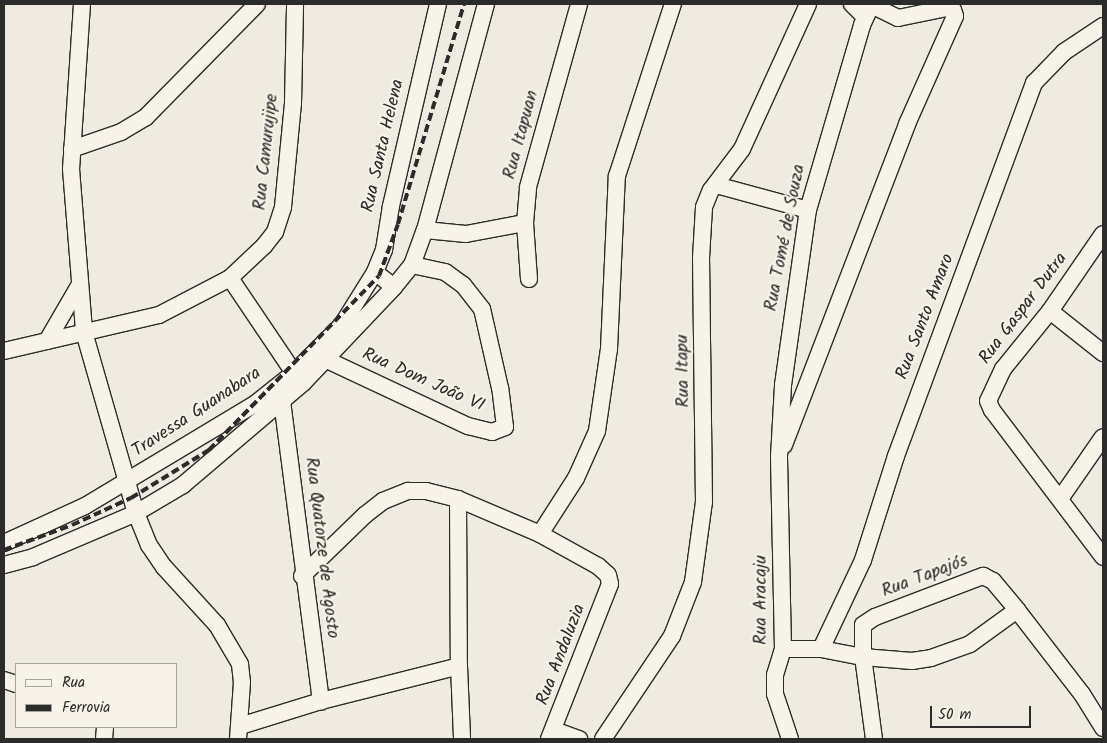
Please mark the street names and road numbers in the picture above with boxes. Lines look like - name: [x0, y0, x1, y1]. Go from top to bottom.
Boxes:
- street label: Rua Santa Helena: [358, 77, 410, 215]
- street label: Rua Itapuan: [500, 88, 544, 182]
- street label: Rua Camurujipe: [250, 93, 284, 211]
- street label: Rua Tomé de Souza: [761, 163, 811, 313]
- street label: Rua Gaspar Dutra: [975, 249, 1073, 369]
- street label: Rua Santo Amaro: [892, 251, 960, 383]
- street label: Rua Itapu: [673, 334, 695, 408]
- street label: Rua Dom João VI: [358, 344, 488, 418]
- street label: Travessa Guanabara: [129, 363, 265, 463]
- street label: Rua Quatorze de Agosto: [299, 456, 343, 640]
- street label: Rua Tapajós: [879, 551, 971, 603]
- street label: Rua Aracaju: [751, 555, 773, 645]
- street label: Rua Andaluzia: [533, 601, 591, 709]

